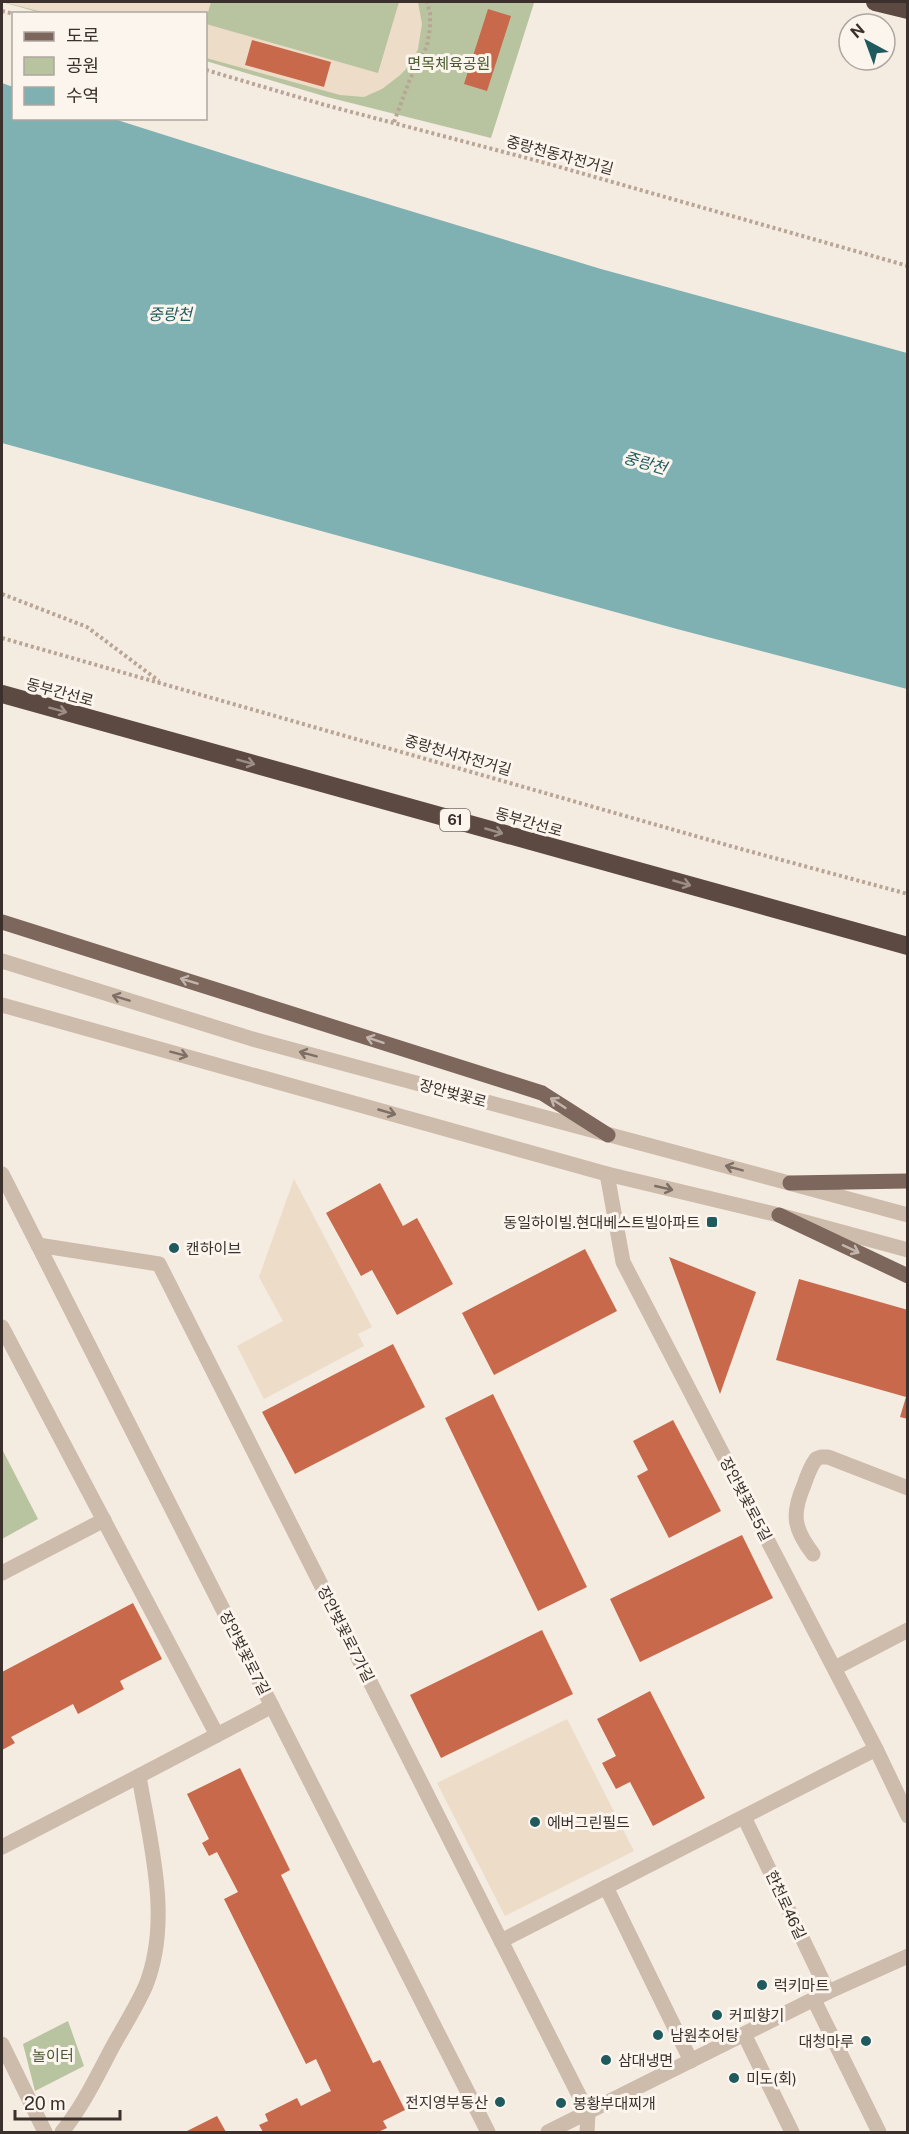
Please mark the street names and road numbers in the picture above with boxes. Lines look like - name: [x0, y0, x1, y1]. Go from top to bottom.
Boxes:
- street label: 중랑천동자전거길: [504, 133, 616, 177]
- street label: 동부간선로: [24, 675, 96, 709]
- street label: 중랑천서자전거길: [403, 732, 513, 778]
- street label: 동부간선로: [493, 804, 565, 840]
- road number: 61: [440, 809, 470, 831]
- street label: 장안벚꽃로: [417, 1076, 489, 1110]
- street label: 장안벚꽃로5길: [717, 1454, 775, 1544]
- street label: 장안벚꽃로7가길: [314, 1583, 378, 1685]
- street label: 장안벚꽃로7길: [217, 1608, 273, 1698]
- street label: 한천로46길: [763, 1868, 809, 1942]

